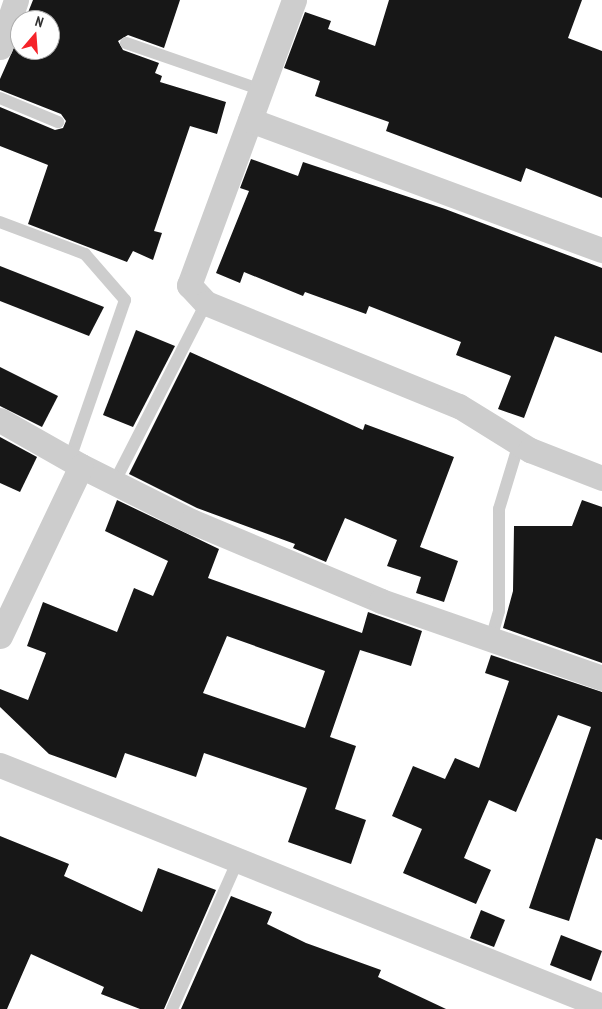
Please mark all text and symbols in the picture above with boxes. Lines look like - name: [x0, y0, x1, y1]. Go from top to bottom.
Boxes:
- north arrow: [10, 10, 60, 60]
- text: N: [33, 12, 46, 31]

